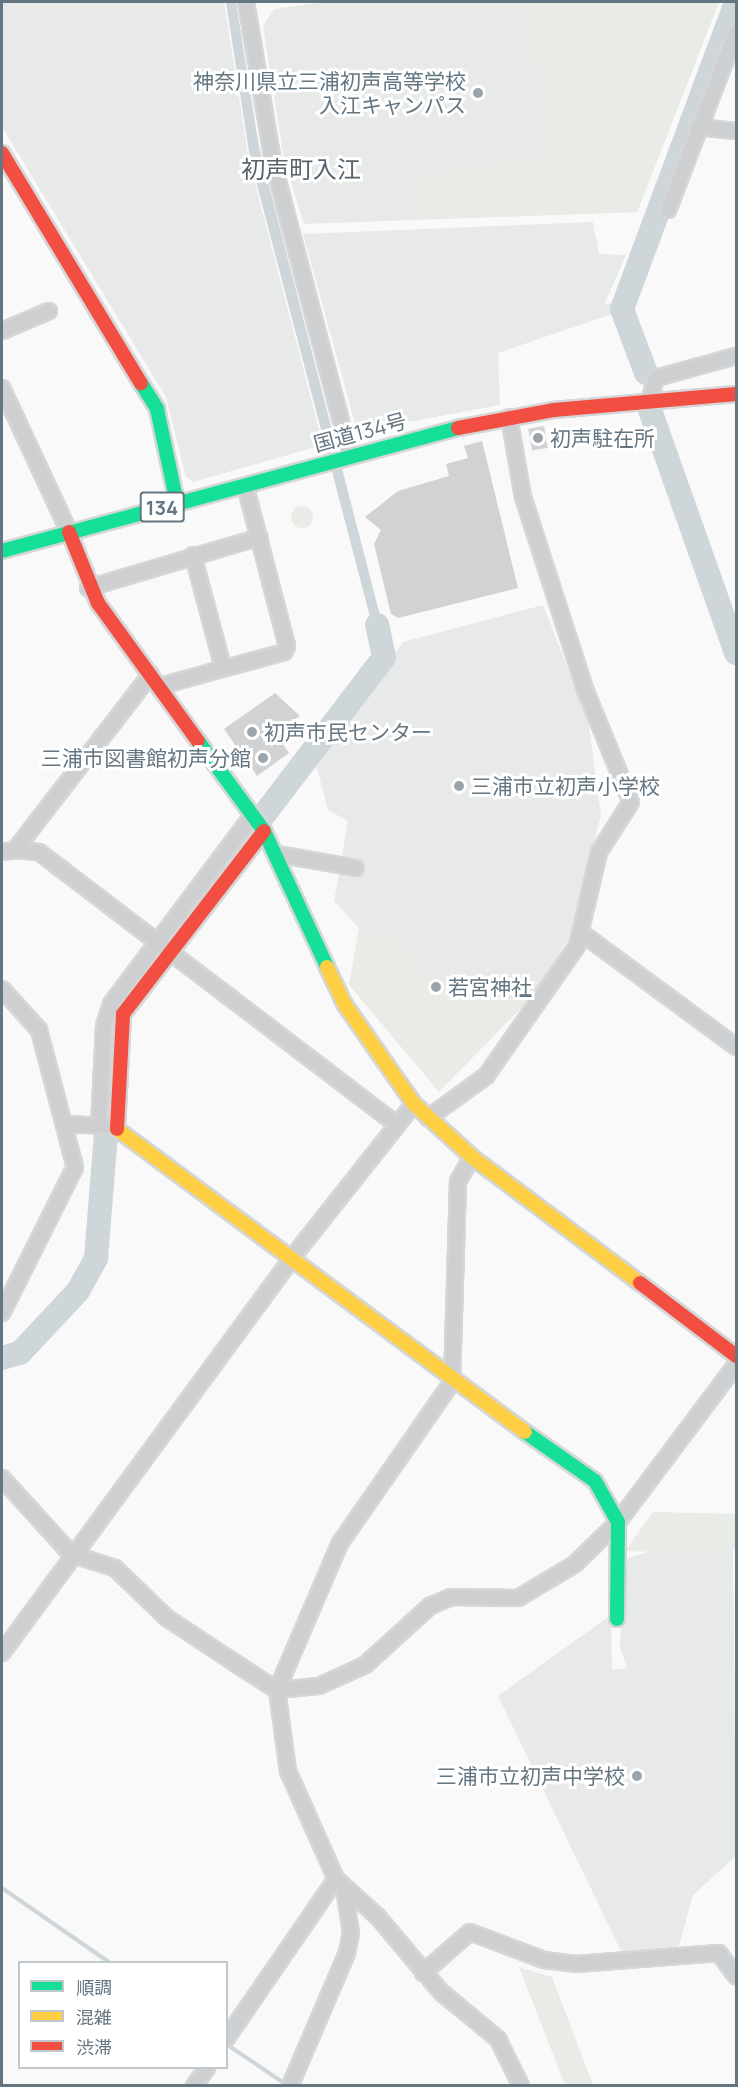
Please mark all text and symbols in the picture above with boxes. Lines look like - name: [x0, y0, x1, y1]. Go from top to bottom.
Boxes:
- place label: 神奈川県立三浦初声高等学校 入江キャンパス: [193, 68, 466, 118]
- marker: 神奈川県立三浦初声高等学校 入江キャンパス: [471, 86, 485, 100]
- district label: 初声町入江: [241, 155, 361, 183]
- street label: 国道134号: [311, 408, 409, 456]
- place label: 初声駐在所: [550, 425, 655, 451]
- marker: 初声駐在所: [531, 431, 545, 445]
- road number: 134: [140, 490, 184, 524]
- place label: 初声市民センター: [264, 719, 432, 745]
- marker: 初声市民センター: [245, 725, 259, 739]
- place label: 三浦市図書館初声分館: [41, 745, 251, 771]
- marker: 三浦市図書館初声分館: [256, 751, 270, 765]
- place label: 三浦市立初声小学校: [471, 773, 660, 799]
- marker: 三浦市立初声小学校: [452, 779, 466, 793]
- place label: 若宮神社: [448, 974, 532, 1000]
- marker: 若宮神社: [429, 980, 443, 994]
- place label: 三浦市立初声中学校: [436, 1763, 625, 1789]
- marker: 三浦市立初声中学校: [630, 1769, 644, 1783]
- legend: [18, 1961, 228, 2069]
- text: 順調: [76, 1975, 112, 1999]
- text: 混雑: [76, 2005, 112, 2029]
- text: 渋滞: [76, 2035, 112, 2059]

